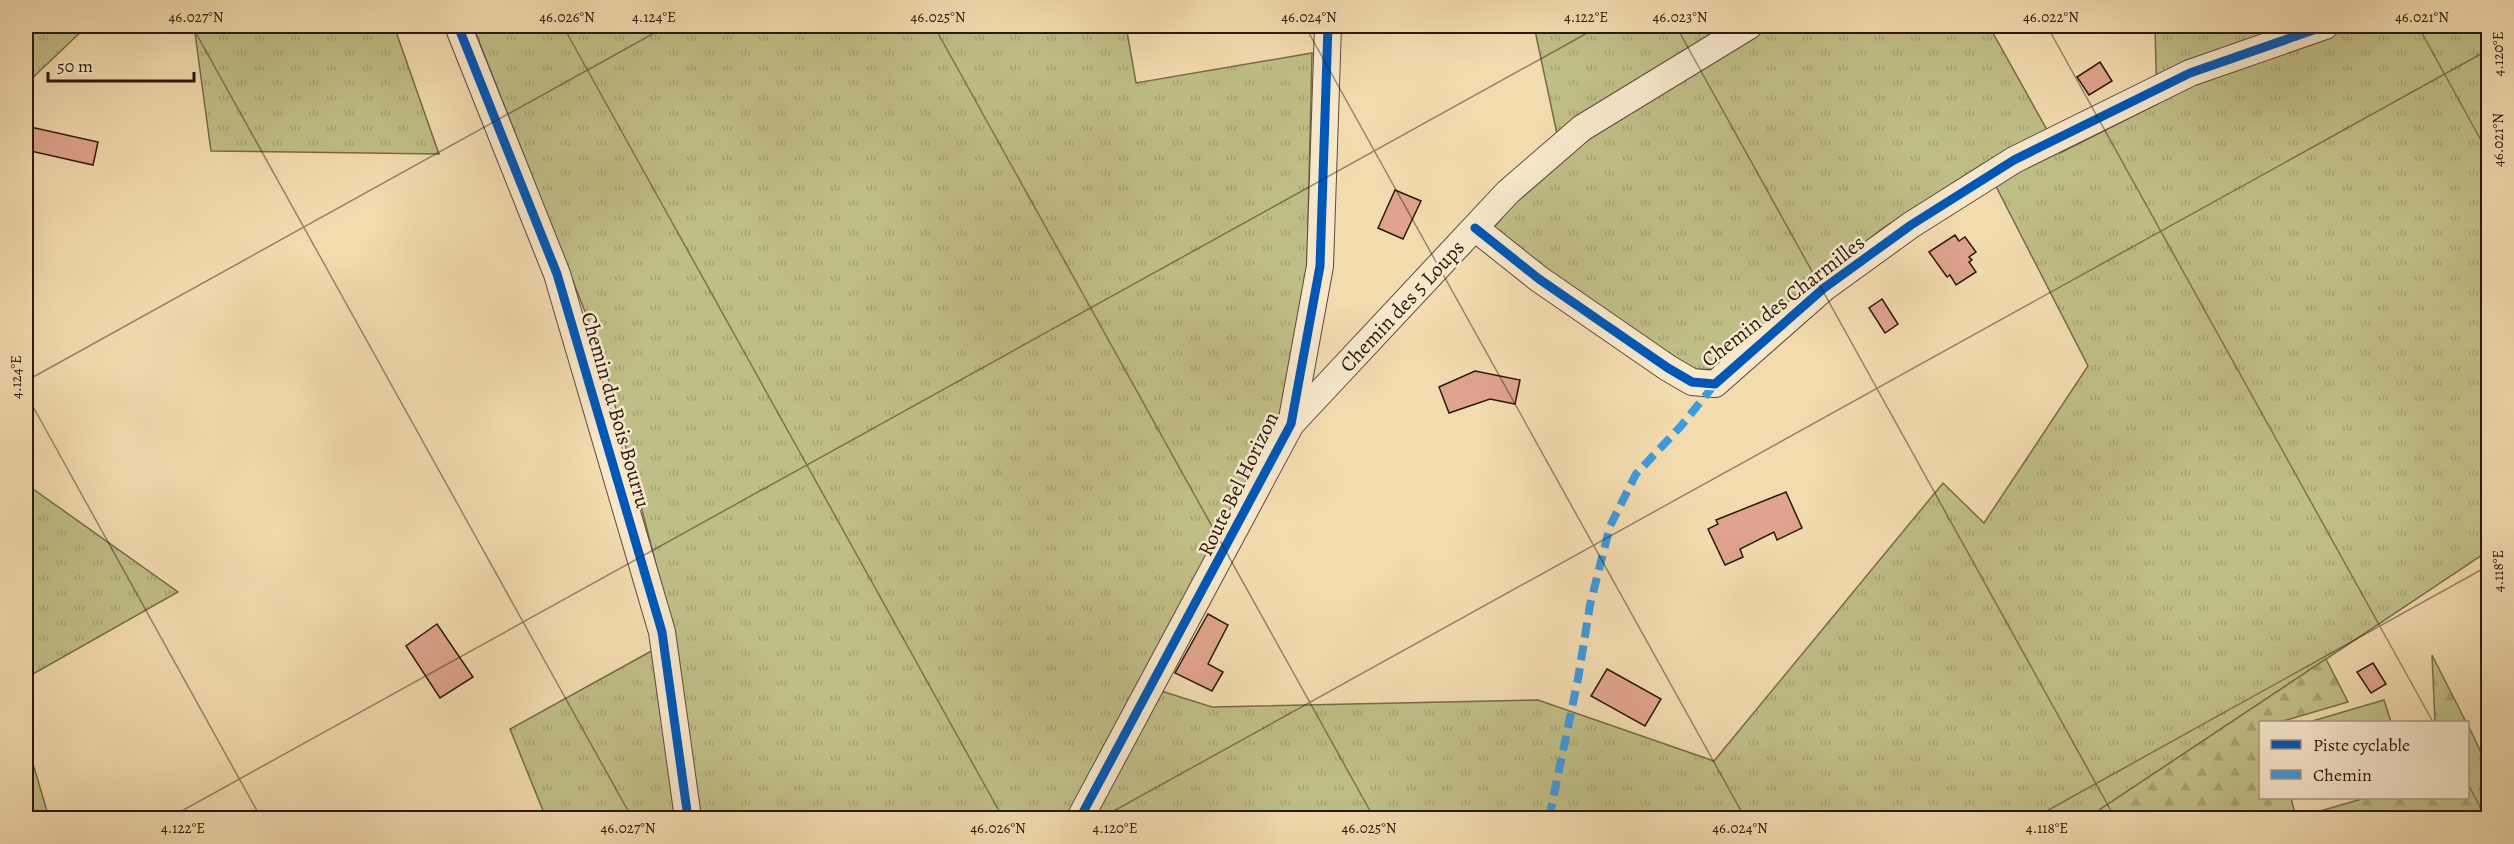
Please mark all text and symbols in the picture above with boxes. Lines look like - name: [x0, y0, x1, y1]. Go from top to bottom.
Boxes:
- text: 46.027°N: [168, 7, 224, 27]
- text: 46.026°N: [539, 7, 595, 27]
- text: 4.124°E: [632, 7, 676, 27]
- text: 46.025°N: [910, 7, 966, 27]
- text: 46.024°N: [1281, 7, 1337, 27]
- text: 4.122°E: [1564, 7, 1608, 27]
- text: 46.023°N: [1653, 7, 1708, 27]
- text: 46.022°N: [2023, 7, 2079, 27]
- text: 46.021°N: [2395, 7, 2449, 27]
- text: 4.120°E: [2488, 31, 2508, 77]
- scale bar: [48, 45, 194, 83]
- text: 50 m: [57, 54, 93, 78]
- text: 46.021°N: [2488, 113, 2508, 167]
- street label: Chemin des Charmilles: [1696, 228, 1870, 374]
- street label: Chemin des 5 Loups: [1333, 234, 1471, 378]
- street label: Chemin du Bois Bourru: [575, 309, 658, 512]
- text: 4.124°E: [6, 355, 26, 399]
- street label: Route Bel Horizon: [1191, 407, 1285, 561]
- text: 4.118°E: [2488, 550, 2508, 592]
- legend: [2259, 721, 2469, 799]
- text: Piste cyclable: [2313, 733, 2410, 757]
- text: Chemin: [2313, 763, 2372, 787]
- text: 4.122°E: [161, 818, 205, 838]
- text: 46.027°N: [600, 818, 656, 838]
- text: 46.026°N: [970, 818, 1026, 838]
- text: 4.120°E: [1092, 818, 1138, 838]
- text: 46.025°N: [1341, 818, 1397, 838]
- text: 46.024°N: [1712, 818, 1768, 838]
- text: 4.118°E: [2026, 818, 2068, 838]

